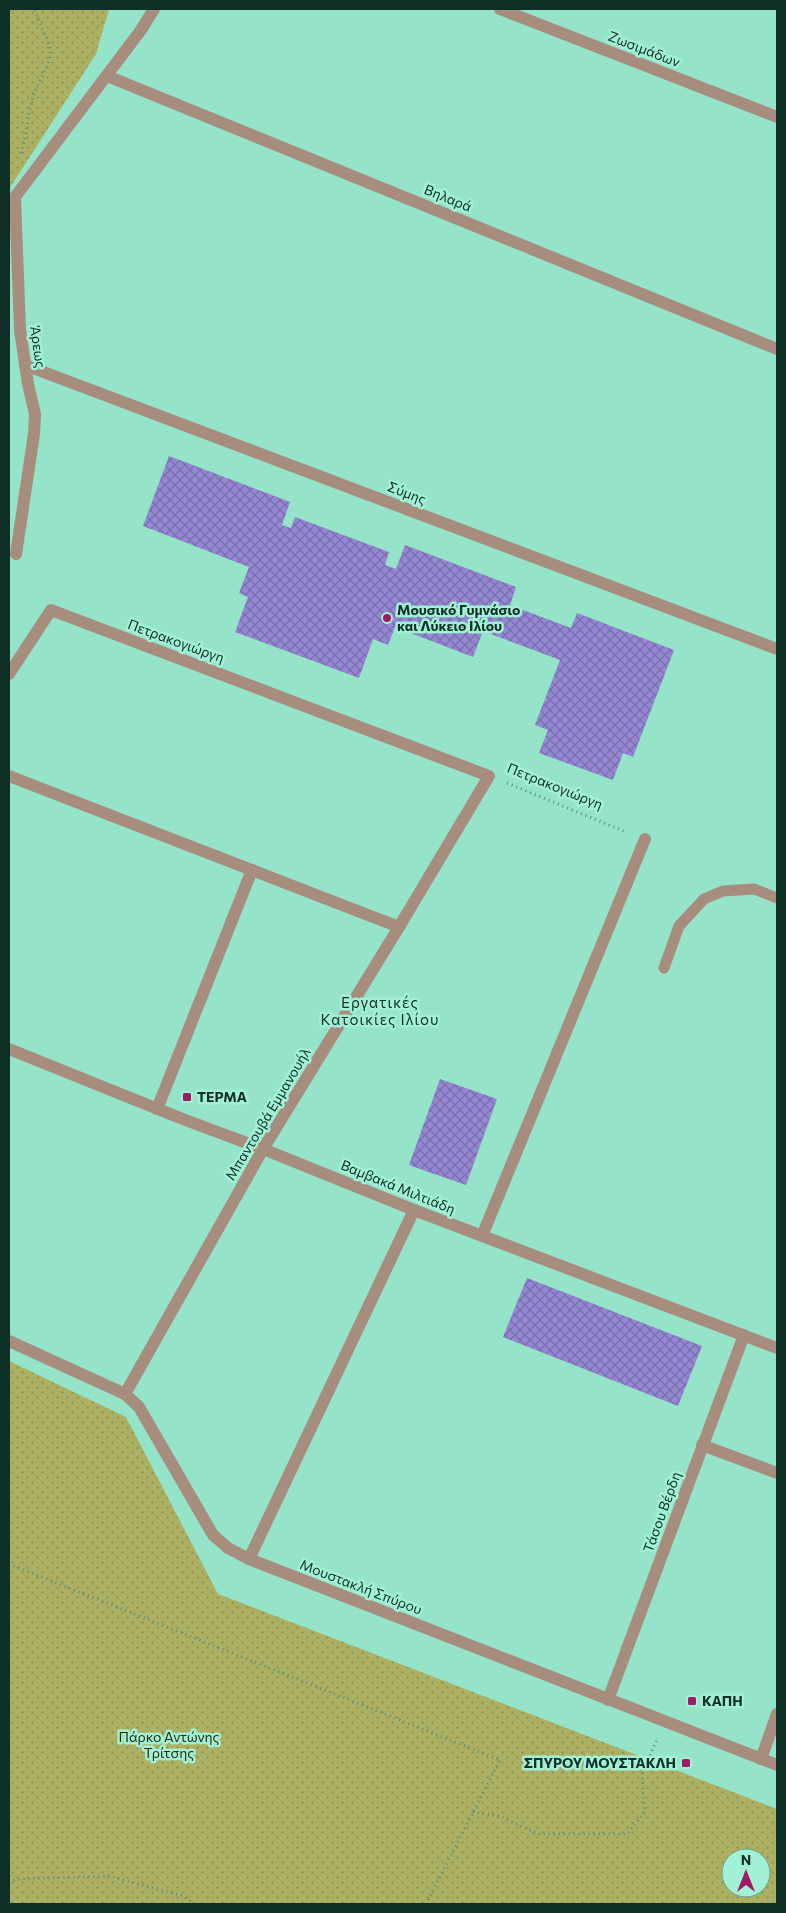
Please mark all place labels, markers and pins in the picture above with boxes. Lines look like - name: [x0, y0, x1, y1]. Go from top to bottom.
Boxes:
- place label: Μουσικό Γυμνάσιο και Λύκειο Ιλίου: [397, 601, 520, 634]
- marker: Μουσικό Γυμνάσιο και Λύκειο Ιλίου: [381, 612, 393, 624]
- place label: ΤΕΡΜΑ: [197, 1088, 247, 1105]
- marker: ΤΕΡΜΑ: [181, 1091, 193, 1103]
- place label: ΚΑΠΗ: [702, 1692, 743, 1709]
- marker: ΚΑΠΗ: [686, 1695, 698, 1707]
- place label: ΣΠΥΡΟΥ ΜΟΥΣΤΑΚΛΗ: [524, 1754, 676, 1771]
- marker: ΣΠΥΡΟΥ ΜΟΥΣΤΑΚΛΗ: [680, 1757, 692, 1769]

